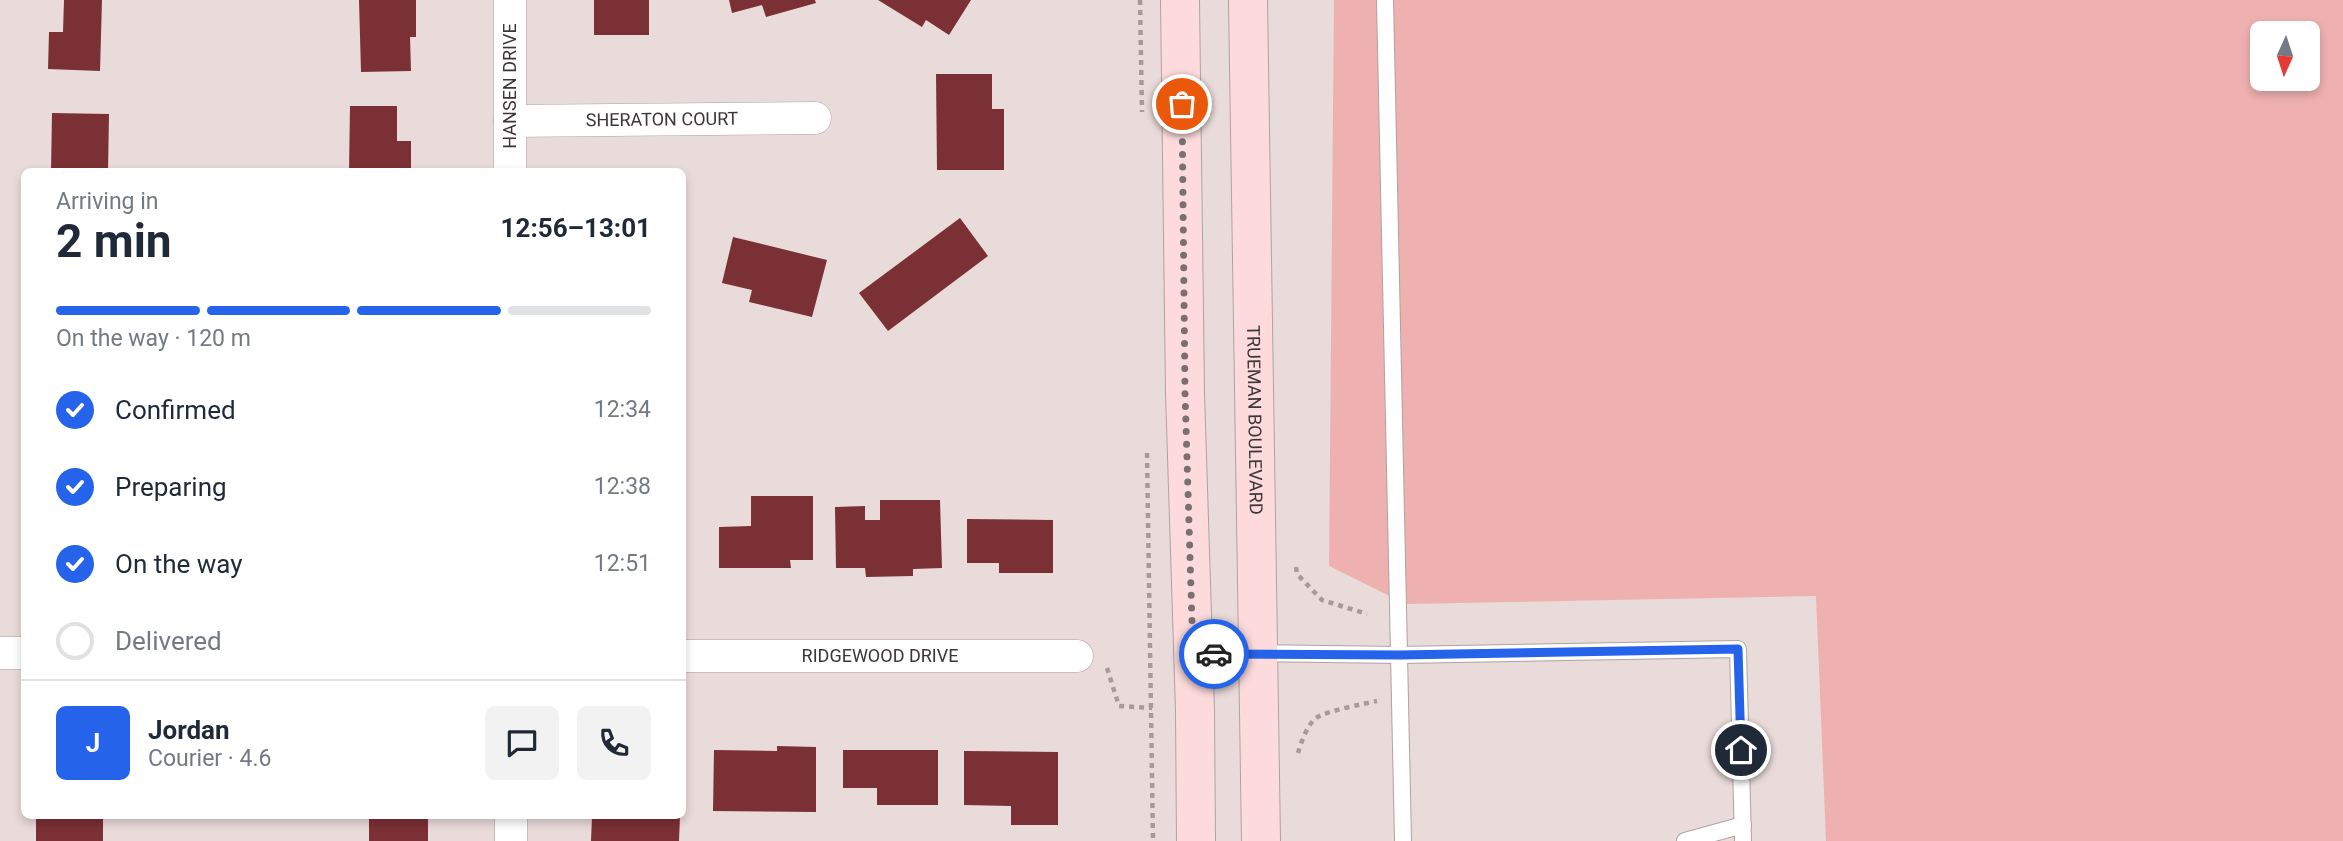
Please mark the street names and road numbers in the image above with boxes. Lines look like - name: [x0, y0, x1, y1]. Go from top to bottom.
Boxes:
- street label: HANSEN DRIVE: [499, 23, 520, 149]
- street label: SHERATON COURT: [586, 108, 739, 130]
- street label: TRUEMAN BOULEVARD: [1243, 325, 1267, 515]
- street label: RIDGEWOOD DRIVE: [802, 645, 958, 666]

